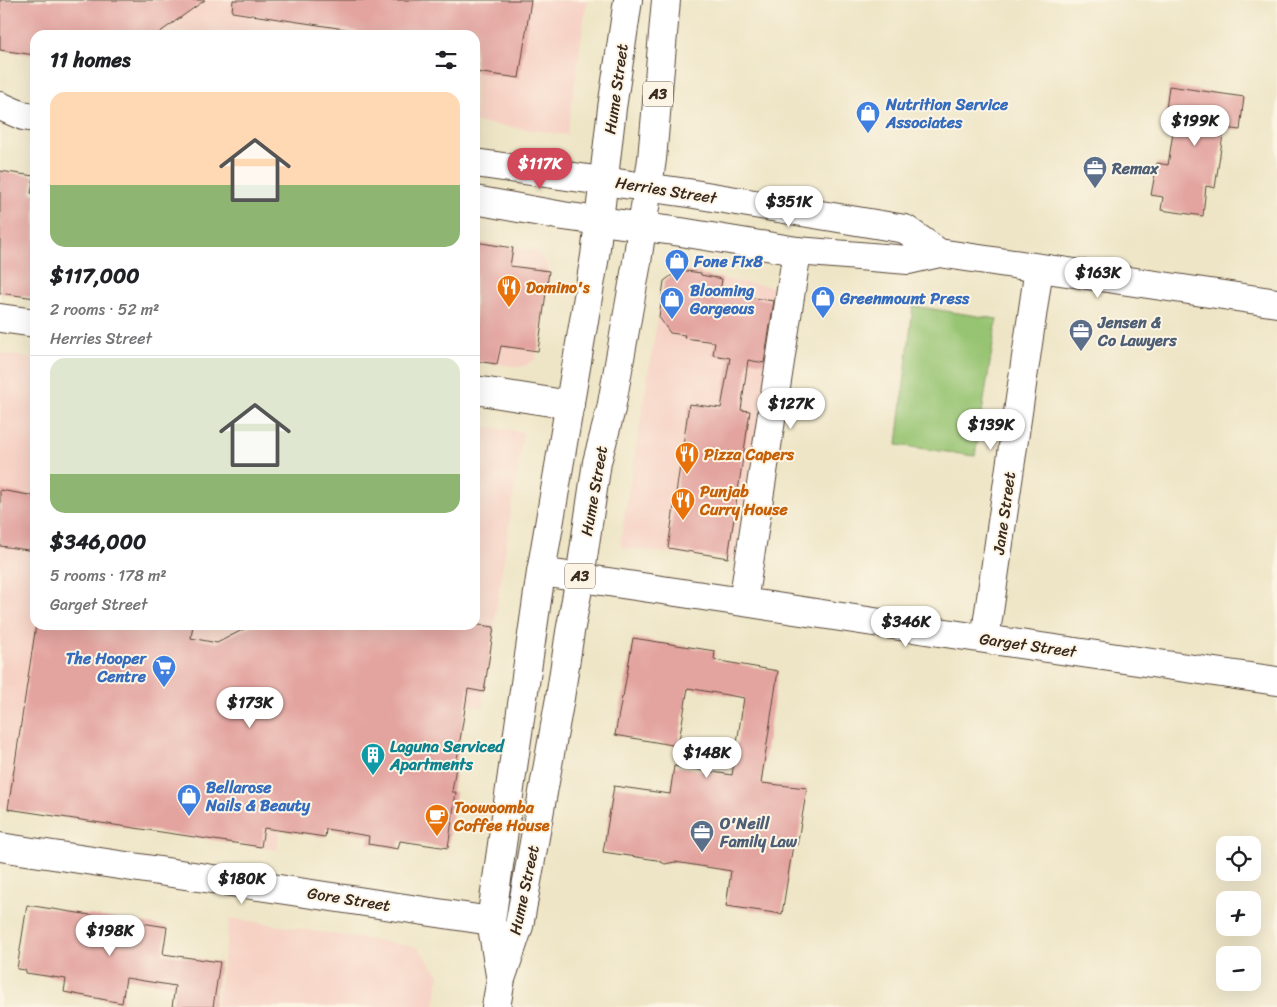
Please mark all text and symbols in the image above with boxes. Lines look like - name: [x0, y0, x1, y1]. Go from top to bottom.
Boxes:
- text: 11 homes: [50, 41, 131, 79]
- street label: Hume Street: [595, 42, 637, 136]
- icon: filters: [432, 46, 460, 74]
- road number: A3: [643, 82, 673, 106]
- place label: Nutrition Service Associates: [885, 90, 1009, 137]
- shop icon: Nutrition Service Associates: [855, 100, 881, 134]
- pin: $199K: [1160, 104, 1230, 147]
- text: $199K: [1171, 106, 1219, 135]
- icon: home: [210, 125, 300, 215]
- pin: $117K: [505, 148, 575, 190]
- text: $117K: [518, 149, 562, 178]
- place label: Remax: [1111, 154, 1159, 183]
- office icon: Remax: [1082, 155, 1108, 189]
- street label: Herries Street: [613, 168, 719, 212]
- pin: $351K: [754, 186, 824, 228]
- text: $351K: [766, 187, 812, 216]
- place label: Fone Fix8: [693, 247, 763, 276]
- shop icon: Fone Fix8: [664, 248, 690, 282]
- pin: $163K: [1063, 256, 1133, 299]
- text: $117,000: [50, 257, 140, 295]
- text: $163K: [1075, 258, 1121, 287]
- place label: Domino's: [526, 273, 590, 302]
- restaurant icon: Domino's: [496, 274, 522, 308]
- place label: Blooming Gorgeous: [689, 276, 755, 323]
- place label: Greenmount Press: [839, 284, 970, 313]
- shop icon: Greenmount Press: [810, 285, 836, 319]
- shop icon: Blooming Gorgeous: [659, 286, 685, 320]
- text: 2 rooms · 52 m²: [50, 295, 159, 324]
- place label: Jensen & Co Lawyers: [1097, 308, 1177, 355]
- office icon: Jensen & Co Lawyers: [1068, 318, 1094, 352]
- text: Herries Street: [50, 324, 152, 353]
- pin: $127K: [756, 388, 826, 430]
- text: $127K: [768, 389, 814, 418]
- icon: home: [210, 390, 300, 480]
- pin: $139K: [956, 408, 1026, 451]
- text: $139K: [968, 410, 1014, 439]
- place label: Pizza Capers: [704, 440, 795, 469]
- restaurant icon: Pizza Capers: [674, 441, 700, 475]
- street label: Hume Street: [572, 444, 616, 538]
- street label: Jane Street: [984, 470, 1024, 557]
- place label: Punjab Curry House: [699, 477, 788, 524]
- restaurant icon: Punjab Curry House: [670, 487, 696, 521]
- text: $346,000: [50, 523, 146, 561]
- text: 5 rooms · 178 m²: [50, 561, 167, 590]
- road number: A3: [565, 564, 595, 588]
- text: Garget Street: [50, 590, 147, 619]
- pin: $346K: [871, 606, 941, 648]
- text: $346K: [882, 607, 930, 636]
- street label: Garget Street: [978, 624, 1079, 666]
- place label: The Hooper Centre: [66, 644, 147, 691]
- supermarket icon: The Hooper Centre: [151, 654, 177, 688]
- pin: $173K: [215, 686, 285, 729]
- text: $173K: [227, 688, 273, 717]
- place label: Laguna Serviced Apartments: [389, 732, 505, 779]
- pin: $148K: [672, 736, 742, 779]
- text: $148K: [683, 738, 731, 767]
- building icon: Laguna Serviced Apartments: [360, 742, 386, 776]
- place label: Bellarose Nails & Beauty: [205, 773, 311, 820]
- shop icon: Bellarose Nails & Beauty: [176, 783, 202, 817]
- place label: Toowoomba Coffee House: [453, 793, 550, 840]
- cafe icon: Toowoomba Coffee House: [424, 803, 450, 837]
- place label: O'Neill Family Law: [719, 809, 798, 856]
- office icon: O'Neill Family Law: [689, 819, 715, 853]
- map controls: [1216, 836, 1261, 991]
- button: locate: [1216, 836, 1261, 881]
- street label: Hume Street: [500, 842, 548, 938]
- pin: $180K: [207, 862, 277, 905]
- text: $180K: [218, 864, 266, 893]
- street label: Gore Street: [305, 878, 393, 920]
- button: +: [1216, 891, 1261, 936]
- pin: $198K: [75, 914, 145, 957]
- text: $198K: [87, 916, 133, 945]
- button: −: [1216, 946, 1261, 991]

